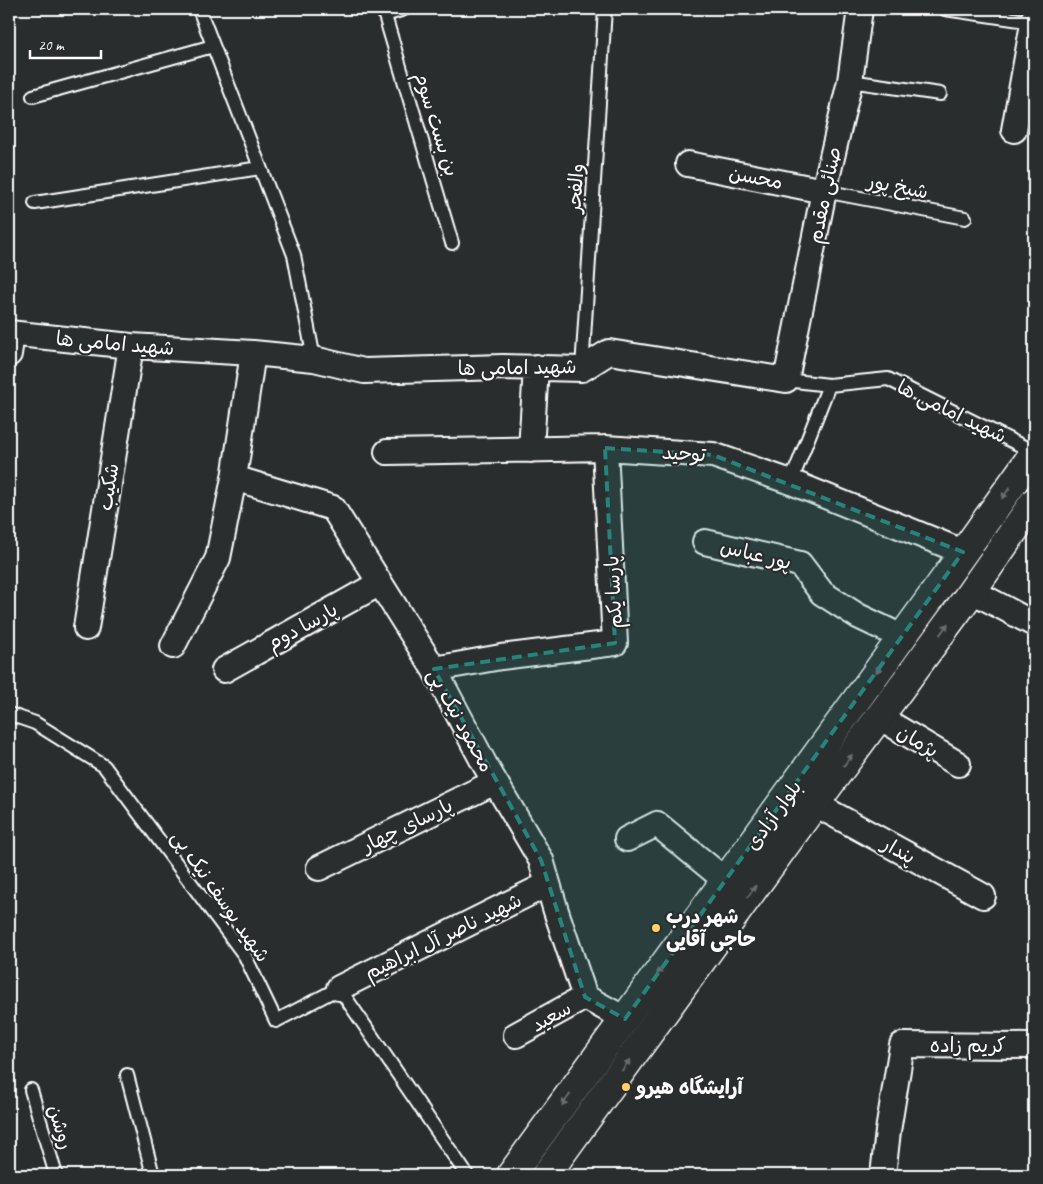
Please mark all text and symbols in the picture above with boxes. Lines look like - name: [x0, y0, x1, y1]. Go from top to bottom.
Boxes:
- scale bar: [30, 28, 101, 60]
- text: 20 m: [38, 36, 65, 55]
- street label: بن بست سوم: [406, 69, 464, 180]
- street label: صنائی مقدم: [802, 145, 849, 246]
- street label: محسن: [727, 160, 785, 195]
- street label: والفجر: [561, 162, 590, 216]
- street label: شیخ پور: [863, 168, 930, 206]
- street label: شهید امامی ها: [55, 326, 175, 361]
- street label: شهید امامی ها: [457, 354, 577, 381]
- street label: شهید امامی ها: [893, 374, 1011, 449]
- street label: توحید: [661, 439, 707, 468]
- street label: شکیب: [92, 462, 125, 513]
- one-way arrow: [1001, 486, 1011, 500]
- street label: پور عباس: [718, 534, 794, 575]
- street label: پارسا یکم: [599, 555, 630, 629]
- street label: پارسا دوم: [262, 597, 344, 659]
- one-way arrow: [939, 623, 950, 636]
- one-way arrow: [875, 660, 885, 674]
- street label: محمود نیک پی: [422, 664, 499, 777]
- street label: پژمان: [892, 719, 943, 763]
- one-way arrow: [843, 753, 853, 767]
- street label: بلوار آزادی: [740, 775, 807, 855]
- street label: پارسای چهار: [356, 793, 457, 859]
- street label: شهید یوسف نیک پی: [166, 825, 275, 967]
- street label: پندار: [876, 830, 920, 870]
- one-way arrow: [747, 884, 757, 898]
- street label: شهید ناصر آل ابراهیم: [361, 888, 527, 987]
- place label: شهر درب حاجی آقایی: [666, 904, 756, 952]
- marker: شهر درب حاجی آقایی: [650, 922, 662, 934]
- one-way arrow: [656, 962, 666, 976]
- street label: سعید: [527, 995, 576, 1038]
- street label: کریم زاده: [930, 1033, 1006, 1060]
- one-way arrow: [620, 1059, 631, 1072]
- place label: آرایشگاه هیرو: [634, 1075, 745, 1100]
- marker: آرایشگاه هیرو: [620, 1081, 632, 1093]
- one-way arrow: [561, 1093, 571, 1107]
- street label: روشن: [42, 1102, 79, 1153]

